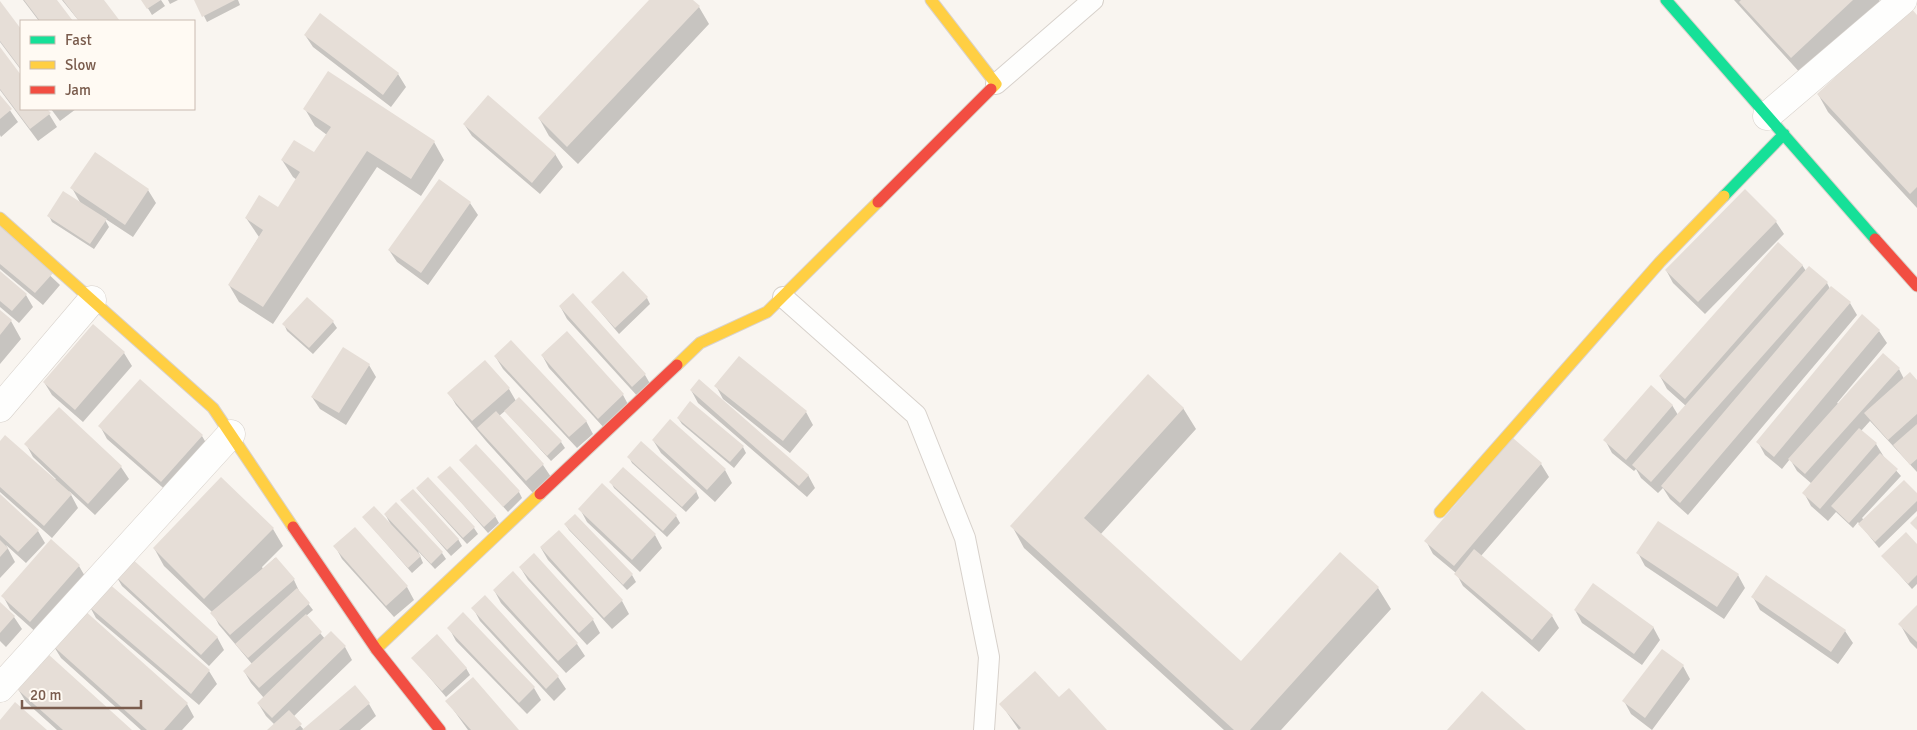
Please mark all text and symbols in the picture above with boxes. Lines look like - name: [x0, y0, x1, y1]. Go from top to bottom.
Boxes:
- legend: [20, 20, 195, 110]
- text: Fast: [65, 31, 92, 49]
- text: Slow: [65, 56, 96, 74]
- text: Jam: [65, 81, 91, 99]
- scale bar: [22, 678, 141, 710]
- text: 20 m: [30, 686, 61, 704]

